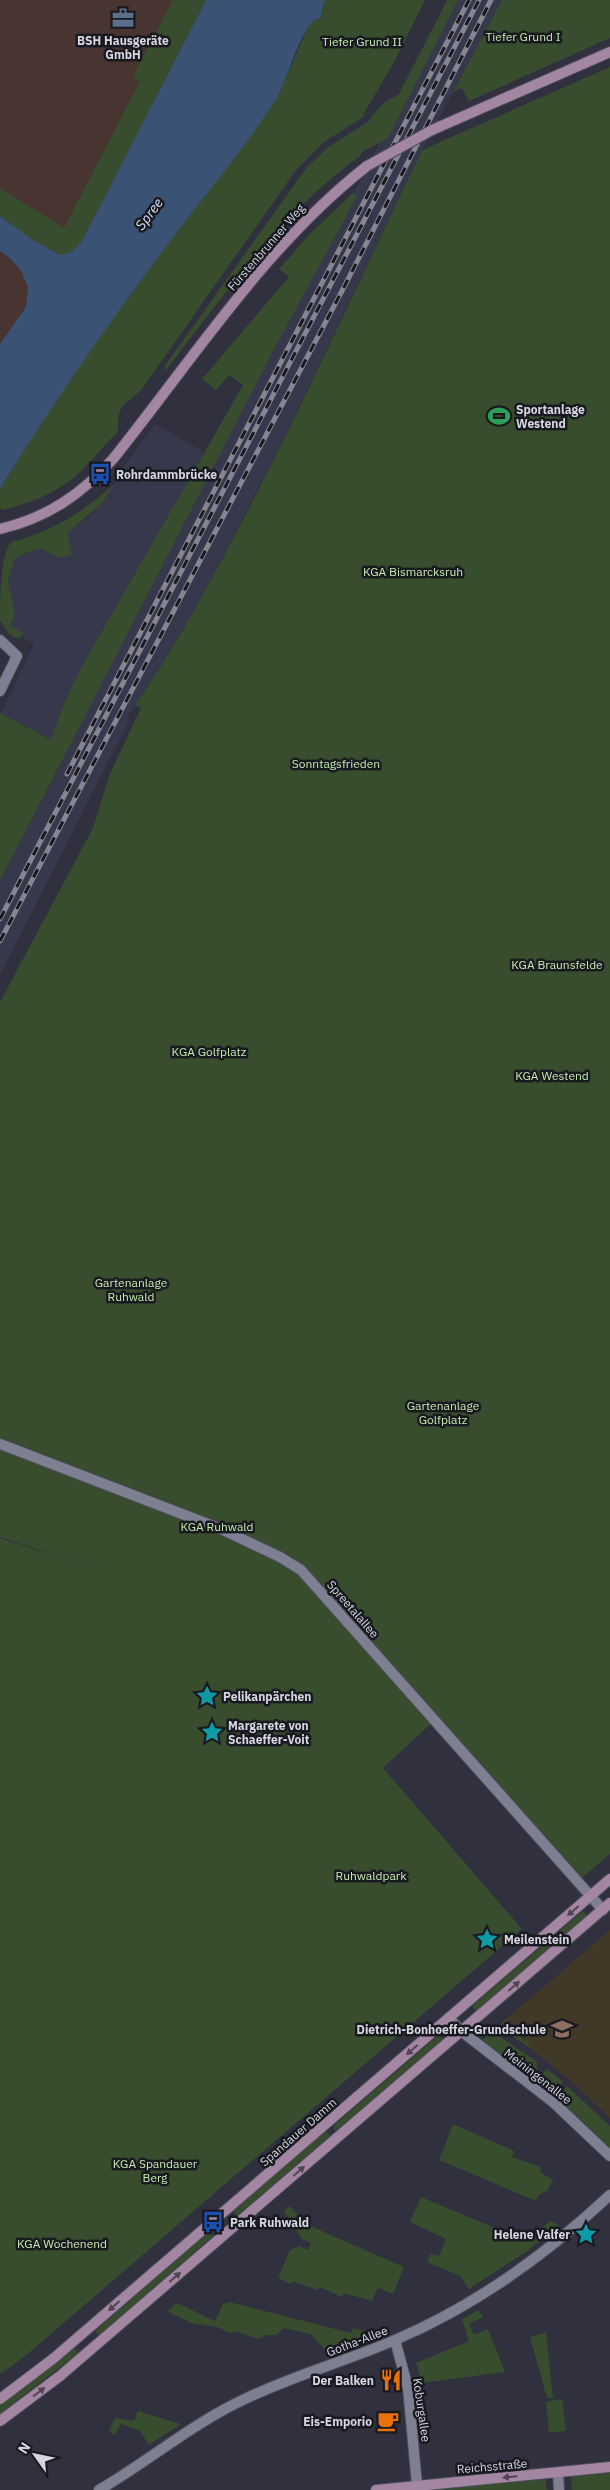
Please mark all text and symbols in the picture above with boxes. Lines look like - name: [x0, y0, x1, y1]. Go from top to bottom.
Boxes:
- office icon: BSH Hausgeräte GmbH: [110, 5, 136, 31]
- park label: Tiefer Grund I: [485, 29, 561, 44]
- place label: BSH Hausgeräte GmbH: [77, 33, 169, 62]
- park label: Tiefer Grund II: [322, 34, 402, 49]
- water label: Spree: [131, 194, 167, 234]
- street label: Fürstenbrunner Weg: [224, 200, 308, 293]
- place label: Sportanlage Westend: [516, 402, 585, 431]
- sports icon: Sportanlage Westend: [486, 403, 512, 429]
- bus stop icon: Rohrdammbrücke: [87, 461, 113, 487]
- place label: Rohrdammbrücke: [116, 467, 217, 482]
- park label: KGA Bismarcksruh: [363, 564, 463, 579]
- park label: Sonntagsfrieden: [292, 756, 380, 771]
- park label: KGA Braunsfelde: [511, 957, 603, 972]
- park label: KGA Golfplatz: [172, 1044, 247, 1059]
- park label: KGA Westend: [515, 1068, 589, 1083]
- park label: Gartenanlage Ruhwald: [95, 1275, 168, 1304]
- park label: Gartenanlage Golfplatz: [407, 1398, 480, 1427]
- park label: KGA Ruhwald: [180, 1519, 254, 1534]
- street label: Spreetalallee: [324, 1577, 382, 1641]
- place icon: Pelikanpärchen: [194, 1683, 220, 1709]
- place label: Pelikanpärchen: [223, 1689, 312, 1704]
- place label: Margarete von Schaeffer-Voit: [228, 1718, 310, 1747]
- place icon: Margarete von Schaeffer-Voit: [199, 1719, 225, 1745]
- park label: Ruhwaldpark: [335, 1868, 407, 1883]
- one-way arrow: [567, 1906, 580, 1917]
- place icon: Meilenstein: [474, 1926, 500, 1952]
- place label: Meilenstein: [504, 1932, 569, 1947]
- one-way arrow: [508, 1980, 521, 1991]
- school or university icon: Dietrich-Bonhoeffer-Grundschule: [549, 2016, 575, 2042]
- place label: Dietrich-Bonhoeffer-Grundschule: [357, 2022, 546, 2037]
- one-way arrow: [407, 2044, 419, 2056]
- street label: Meiningenallee: [501, 2045, 575, 2107]
- street label: Spandauer Damm: [257, 2095, 339, 2169]
- park label: KGA Spandauer Berg: [113, 2156, 198, 2185]
- one-way arrow: [292, 2166, 305, 2177]
- bus stop icon: Park Ruhwald: [200, 2209, 226, 2235]
- place label: Park Ruhwald: [230, 2215, 309, 2230]
- place icon: Helene Valfer: [573, 2221, 599, 2247]
- place label: Helene Valfer: [494, 2227, 570, 2242]
- park label: KGA Wochenend: [17, 2236, 107, 2251]
- one-way arrow: [169, 2272, 182, 2283]
- one-way arrow: [109, 2300, 121, 2312]
- street label: Gotha-Allee: [324, 2322, 390, 2360]
- restaurant icon: Der Balken: [378, 2367, 404, 2393]
- place label: Der Balken: [312, 2373, 374, 2388]
- street label: Koburgallee: [410, 2377, 434, 2443]
- one-way arrow: [32, 2387, 45, 2398]
- cafe icon: Eis-Emporio: [375, 2408, 401, 2434]
- place label: Eis-Emporio: [303, 2414, 372, 2429]
- north arrow: [10, 2430, 60, 2480]
- text: N: [14, 2439, 34, 2457]
- street label: Reichsstraße: [456, 2455, 528, 2477]
- one-way arrow: [501, 2473, 517, 2481]

